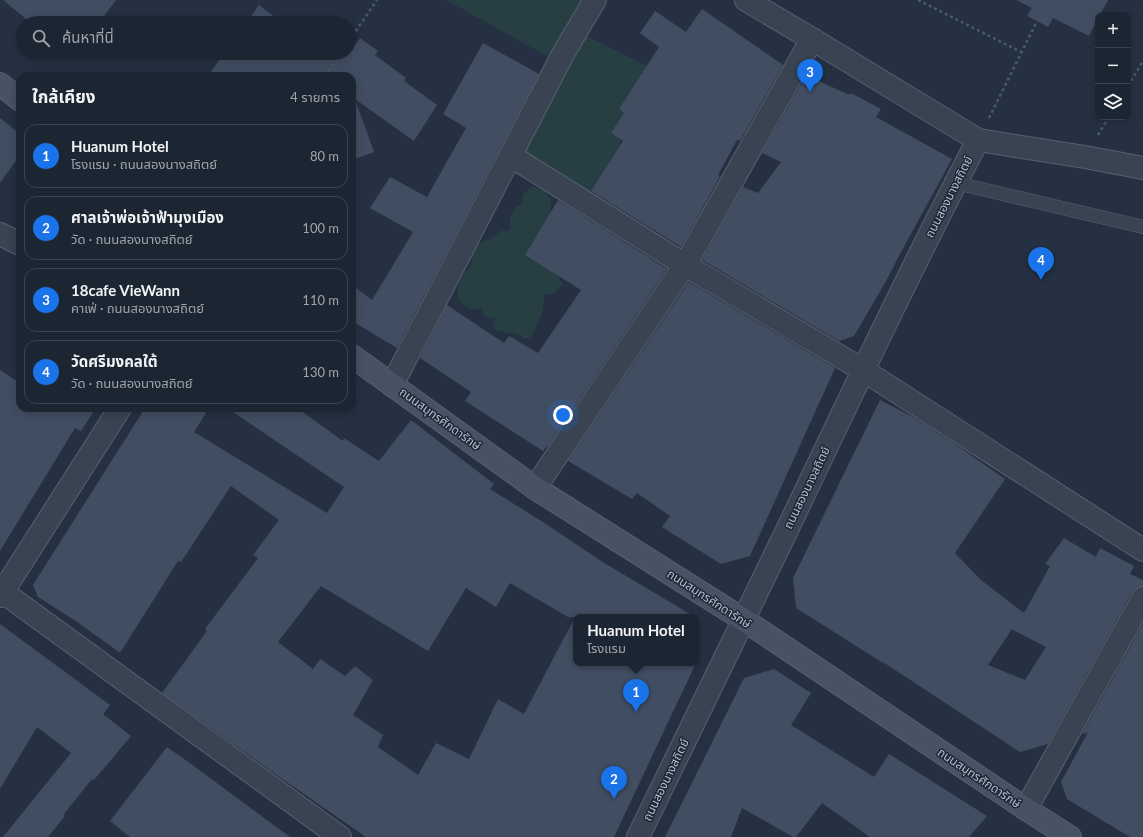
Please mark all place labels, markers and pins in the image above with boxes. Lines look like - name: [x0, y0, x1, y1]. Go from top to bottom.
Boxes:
- pin: 3: [797, 59, 823, 92]
- pin: 4: [1028, 247, 1054, 280]
- pin: 1: [623, 679, 649, 712]
- pin: 2: [601, 766, 627, 799]

